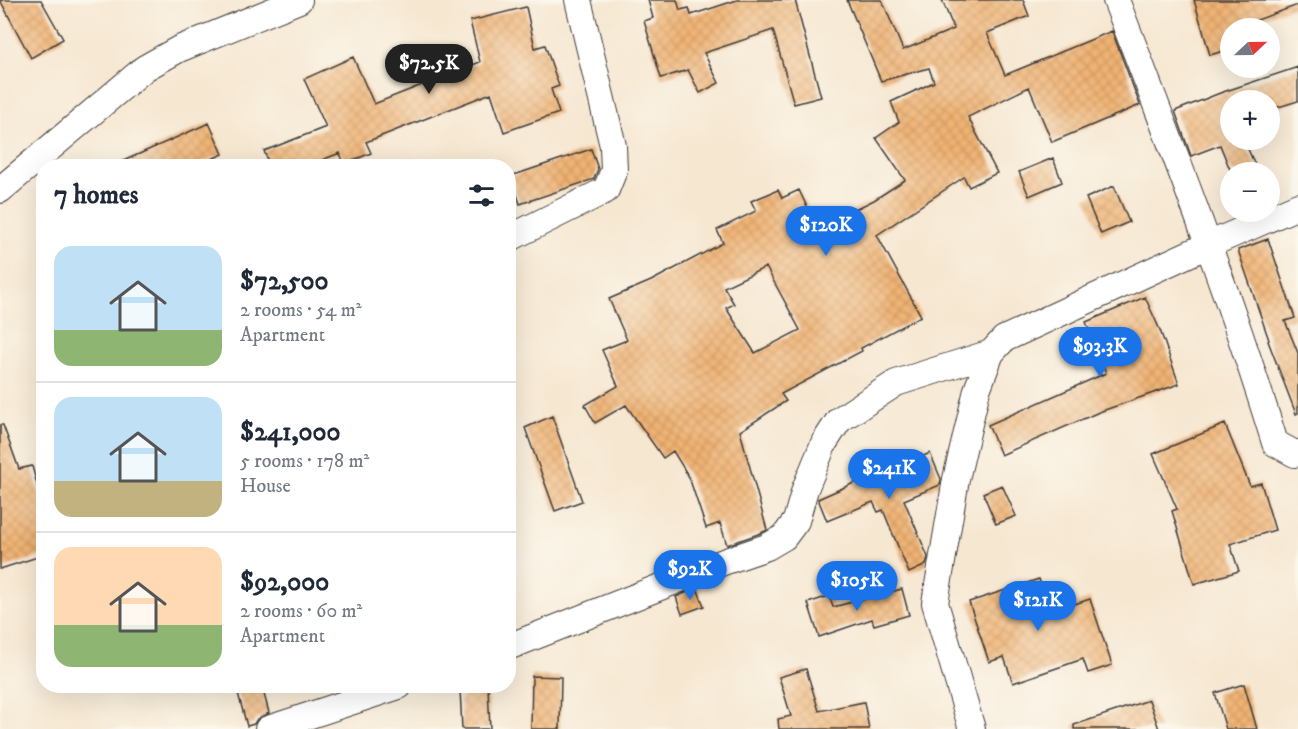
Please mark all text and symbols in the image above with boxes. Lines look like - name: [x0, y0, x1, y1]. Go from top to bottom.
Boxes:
- north arrow: [1220, 18, 1280, 78]
- map controls: [1220, 18, 1280, 222]
- pin: $72.5K: [380, 44, 478, 95]
- text: $72.5K: [399, 51, 459, 76]
- button: +: [1220, 90, 1280, 150]
- button: −: [1220, 162, 1280, 222]
- text: 7 homes: [54, 179, 138, 212]
- icon: filters: [465, 179, 498, 212]
- pin: $120K: [784, 206, 868, 257]
- text: $120K: [800, 213, 852, 238]
- text: $72,500: [240, 265, 328, 298]
- icon: home: [102, 270, 174, 342]
- text: 2 rooms · 54 m²: [240, 298, 362, 323]
- text: Apartment: [240, 323, 325, 348]
- pin: $93.3K: [1051, 327, 1149, 378]
- text: $93.3K: [1073, 334, 1127, 359]
- text: $241,000: [240, 416, 340, 449]
- icon: home: [102, 421, 174, 493]
- text: 5 rooms · 178 m²: [240, 449, 369, 474]
- pin: $241K: [847, 449, 931, 500]
- text: $241K: [862, 456, 916, 481]
- text: House: [240, 474, 291, 499]
- pin: $92K: [654, 550, 726, 601]
- text: $92K: [668, 557, 712, 582]
- pin: $105K: [815, 561, 899, 612]
- text: $92,000: [240, 566, 329, 599]
- text: $105K: [831, 568, 883, 593]
- icon: home: [102, 571, 174, 643]
- pin: $121K: [996, 581, 1080, 632]
- text: $121K: [1013, 588, 1063, 613]
- text: 2 rooms · 60 m²: [240, 599, 362, 624]
- text: Apartment: [240, 624, 325, 649]

